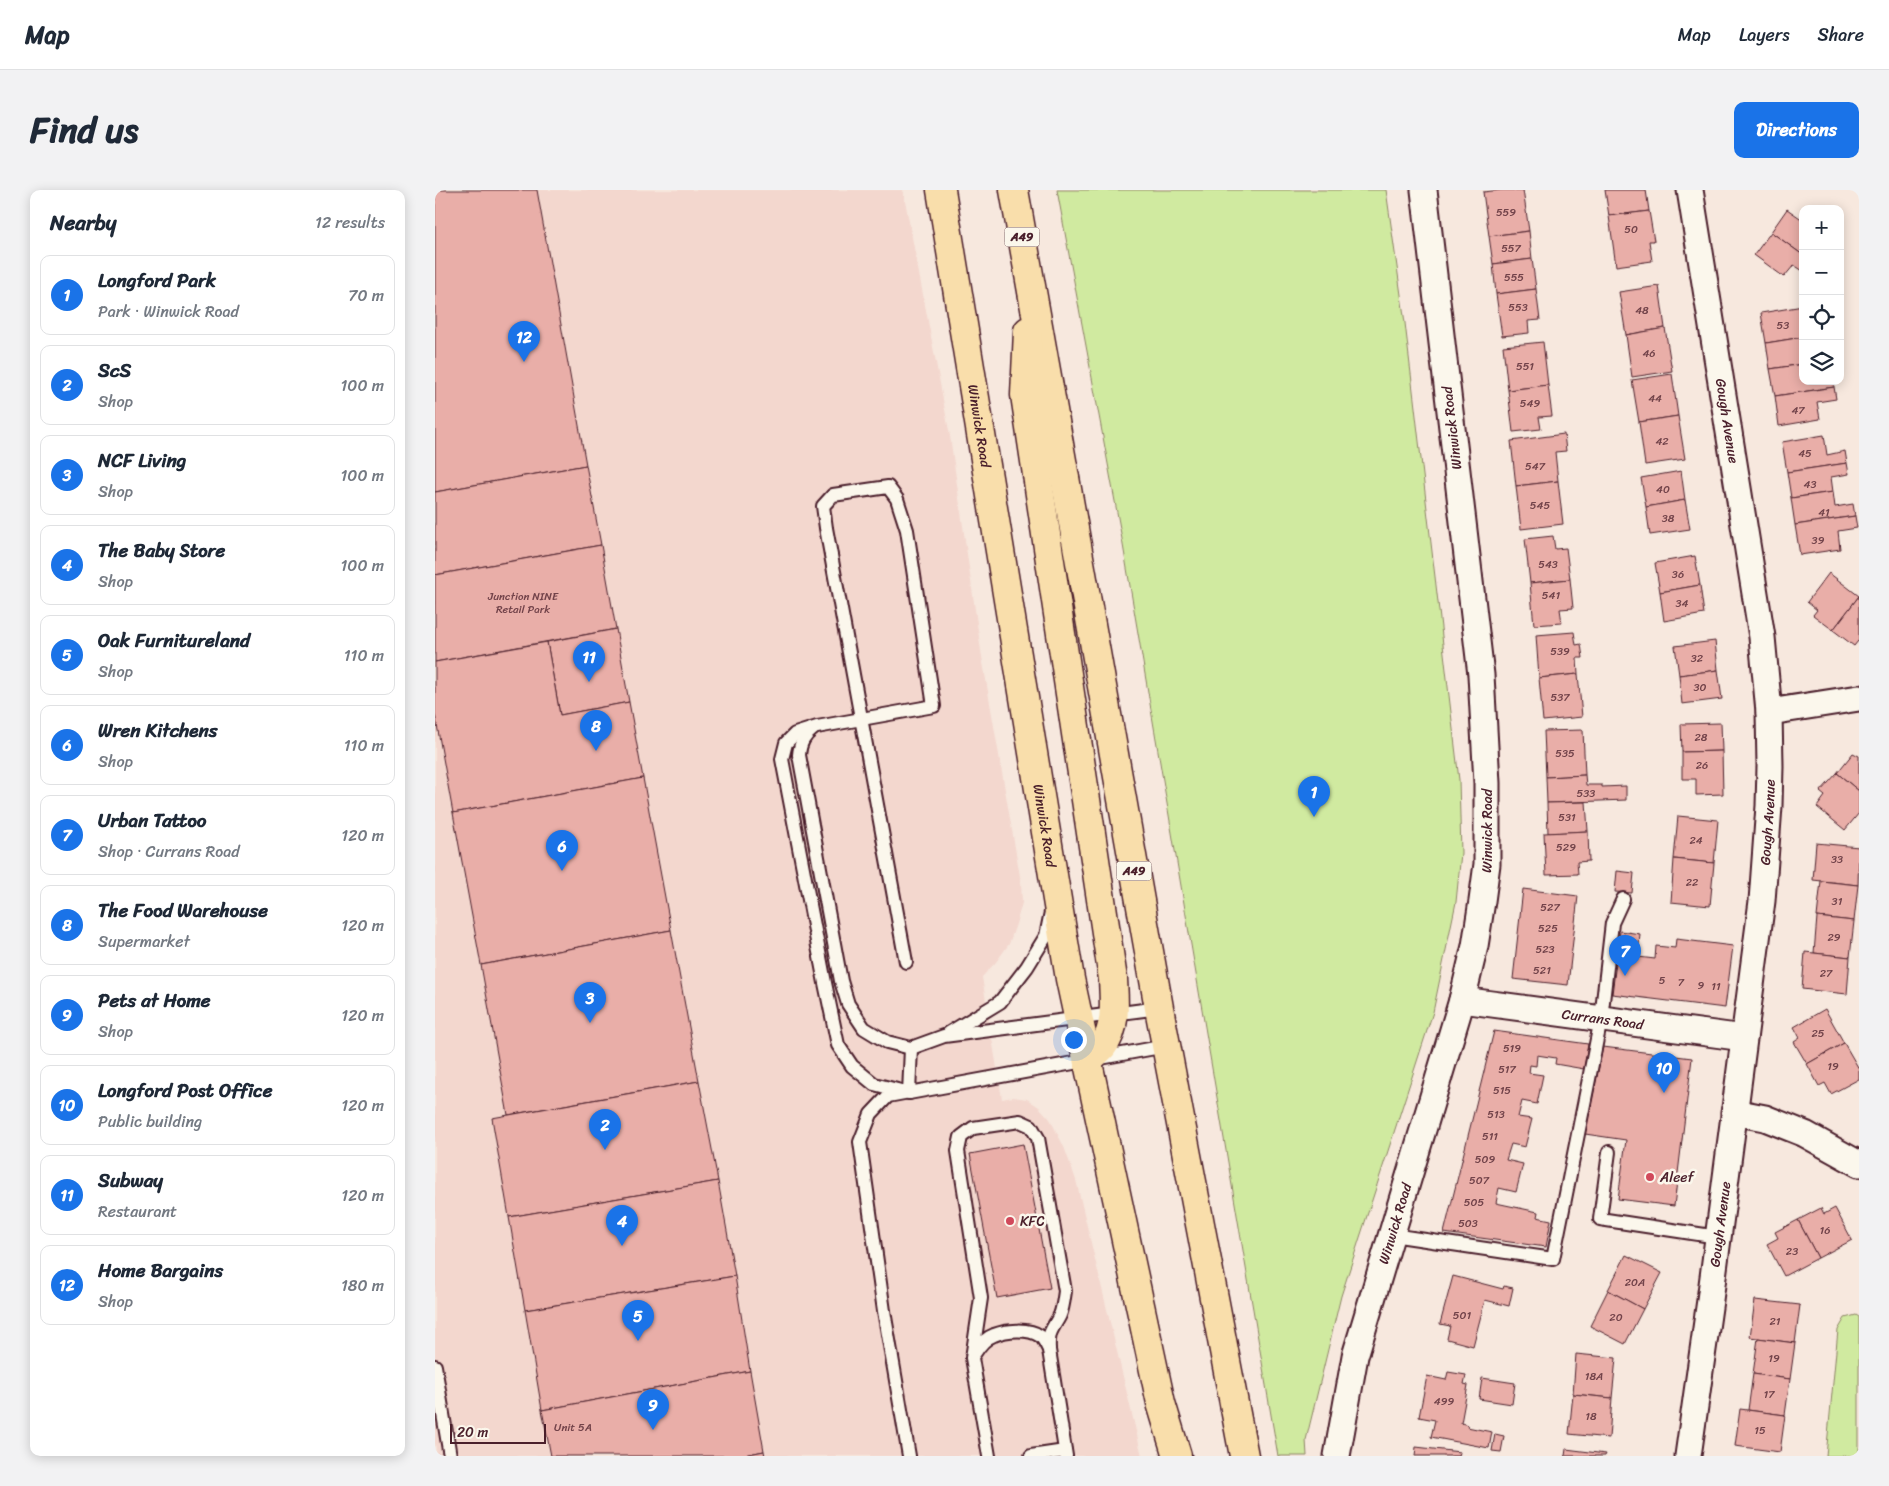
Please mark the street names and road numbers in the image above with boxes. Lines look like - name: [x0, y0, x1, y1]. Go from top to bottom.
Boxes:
- road number: A49: [1005, 228, 1039, 246]
- street label: Gough Avenue: [1708, 377, 1746, 465]
- street label: Winwick Road: [960, 383, 999, 471]
- street label: Winwick Road: [1434, 383, 1470, 471]
- street label: Gough Avenue: [1752, 779, 1782, 866]
- street label: Winwick Road: [1026, 782, 1064, 870]
- street label: Winwick Road: [1473, 787, 1500, 874]
- road number: A49: [1117, 861, 1151, 880]
- street label: Currans Road: [1560, 1001, 1647, 1037]
- street label: Winwick Road: [1371, 1178, 1419, 1267]
- street label: Gough Avenue: [1702, 1180, 1738, 1269]

